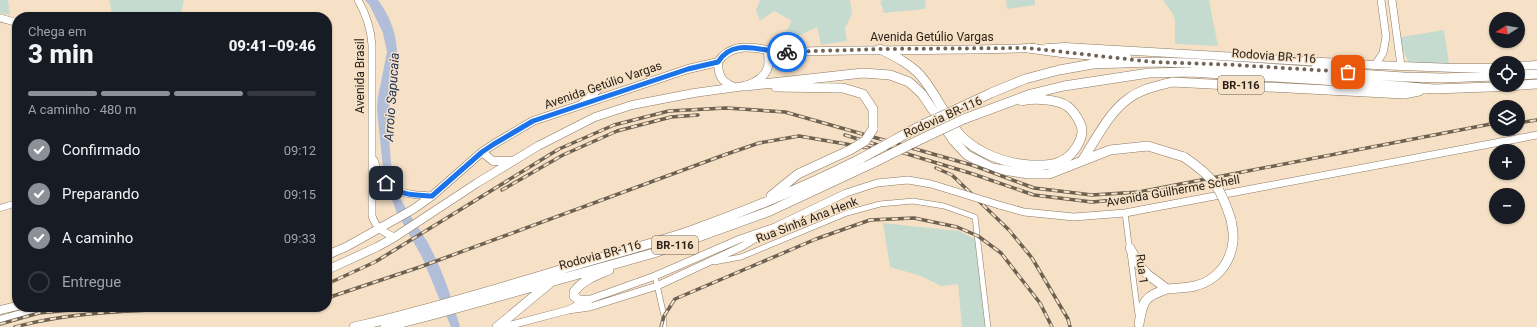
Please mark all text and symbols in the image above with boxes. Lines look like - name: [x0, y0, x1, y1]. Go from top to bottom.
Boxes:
- north arrow: [1489, 12, 1525, 48]
- map controls: [1489, 12, 1525, 224]
- text: Chega em: [28, 24, 86, 39]
- street label: Avenida Getúlio Vargas: [870, 30, 994, 44]
- courier: [767, 32, 807, 72]
- text: 09:41–09:46: [229, 37, 316, 55]
- street label: Avenida Brasil: [353, 38, 367, 114]
- text: 3 min: [28, 39, 94, 69]
- icon: bike: [776, 41, 798, 63]
- street label: Rodovia BR-116: [1231, 46, 1317, 66]
- water label: Arroio Sapucaia: [381, 52, 402, 143]
- pin: [1331, 55, 1365, 89]
- button: locate: [1489, 56, 1525, 92]
- street label: Avenida Getúlio Vargas: [542, 58, 664, 112]
- icon: bag: [1337, 61, 1359, 83]
- road number: BR-116: [1218, 76, 1264, 94]
- street label: Rodovia BR-116: [902, 93, 985, 141]
- button: layers: [1489, 100, 1525, 136]
- text: A caminho · 480 m: [28, 102, 136, 117]
- icon: check: [28, 139, 50, 161]
- text: Confirmado: [62, 141, 140, 159]
- text: 09:12: [284, 143, 316, 158]
- button: +: [1489, 144, 1525, 180]
- pin: [369, 166, 403, 200]
- icon: home: [375, 172, 397, 194]
- street label: Avenida Guilherme Schell: [1105, 172, 1241, 210]
- icon: check: [28, 183, 50, 205]
- text: Preparando: [62, 185, 139, 203]
- text: 09:15: [284, 187, 316, 202]
- button: −: [1489, 188, 1525, 224]
- street label: Rua Sinhá Ana Henk: [754, 194, 861, 246]
- icon: check: [28, 227, 50, 249]
- text: A caminho: [62, 229, 133, 247]
- text: 09:33: [284, 231, 316, 246]
- road number: BR-116: [652, 236, 698, 254]
- street label: Rodovia BR-116: [557, 237, 643, 273]
- street label: Rua 1: [1133, 253, 1151, 285]
- text: Entregue: [62, 273, 121, 291]

